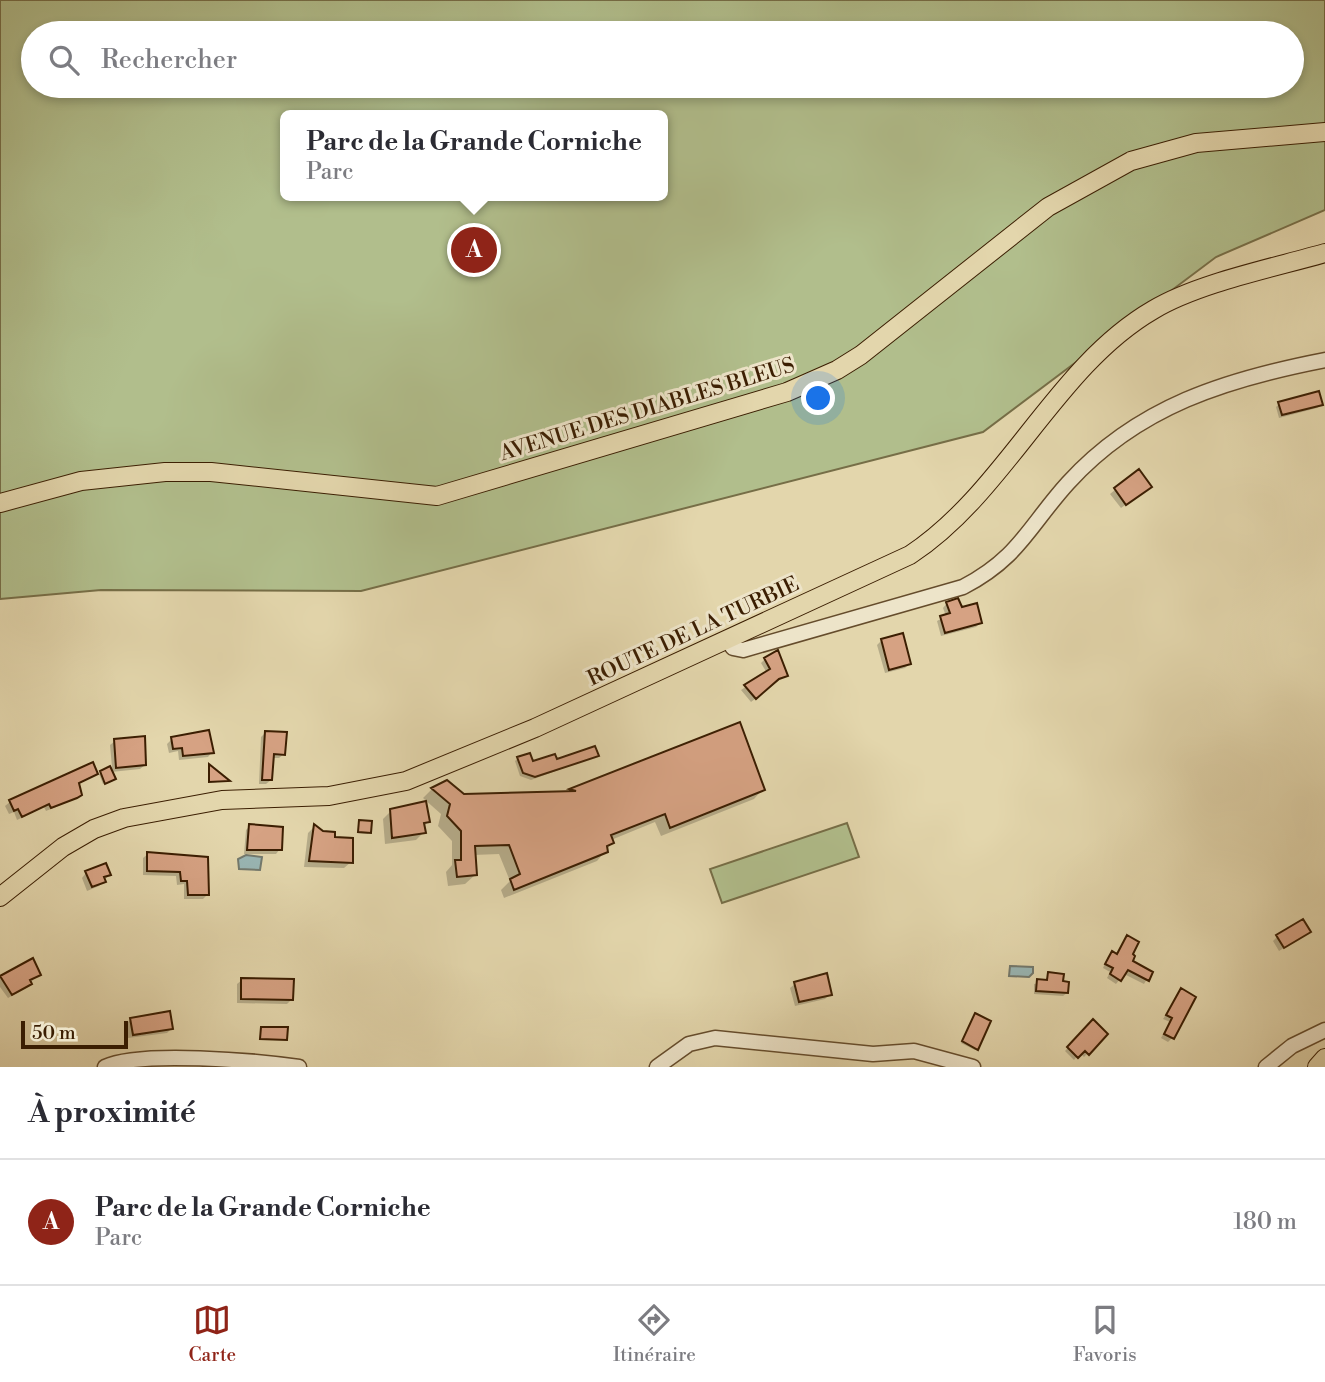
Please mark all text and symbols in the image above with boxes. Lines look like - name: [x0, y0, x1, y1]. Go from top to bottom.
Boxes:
- search box: [21, 21, 1304, 98]
- icon: search: [45, 41, 83, 79]
- text: Rechercher: [101, 44, 237, 76]
- popup: [280, 110, 668, 201]
- text: Parc de la Grande Corniche: [306, 126, 642, 158]
- text: Parc: [306, 158, 354, 186]
- pin: A: [451, 224, 497, 276]
- street label: AVENUE DES DIABLES BLEUS: [496, 353, 798, 468]
- your location: [801, 381, 835, 415]
- street label: ROUTE DE LA TURBIE: [583, 571, 803, 692]
- scale bar: [21, 1018, 128, 1050]
- text: 50 m: [32, 1021, 76, 1045]
- text: À proximité: [28, 1094, 196, 1132]
- text: Parc de la Grande Corniche: [95, 1192, 431, 1224]
- text: A: [43, 1208, 59, 1236]
- text: 180 m: [1233, 1208, 1297, 1236]
- text: Parc: [95, 1224, 142, 1252]
- tab: Carte: [189, 1301, 236, 1367]
- tab: Itinéraire: [613, 1301, 696, 1367]
- tab: Favoris: [1073, 1301, 1137, 1367]

